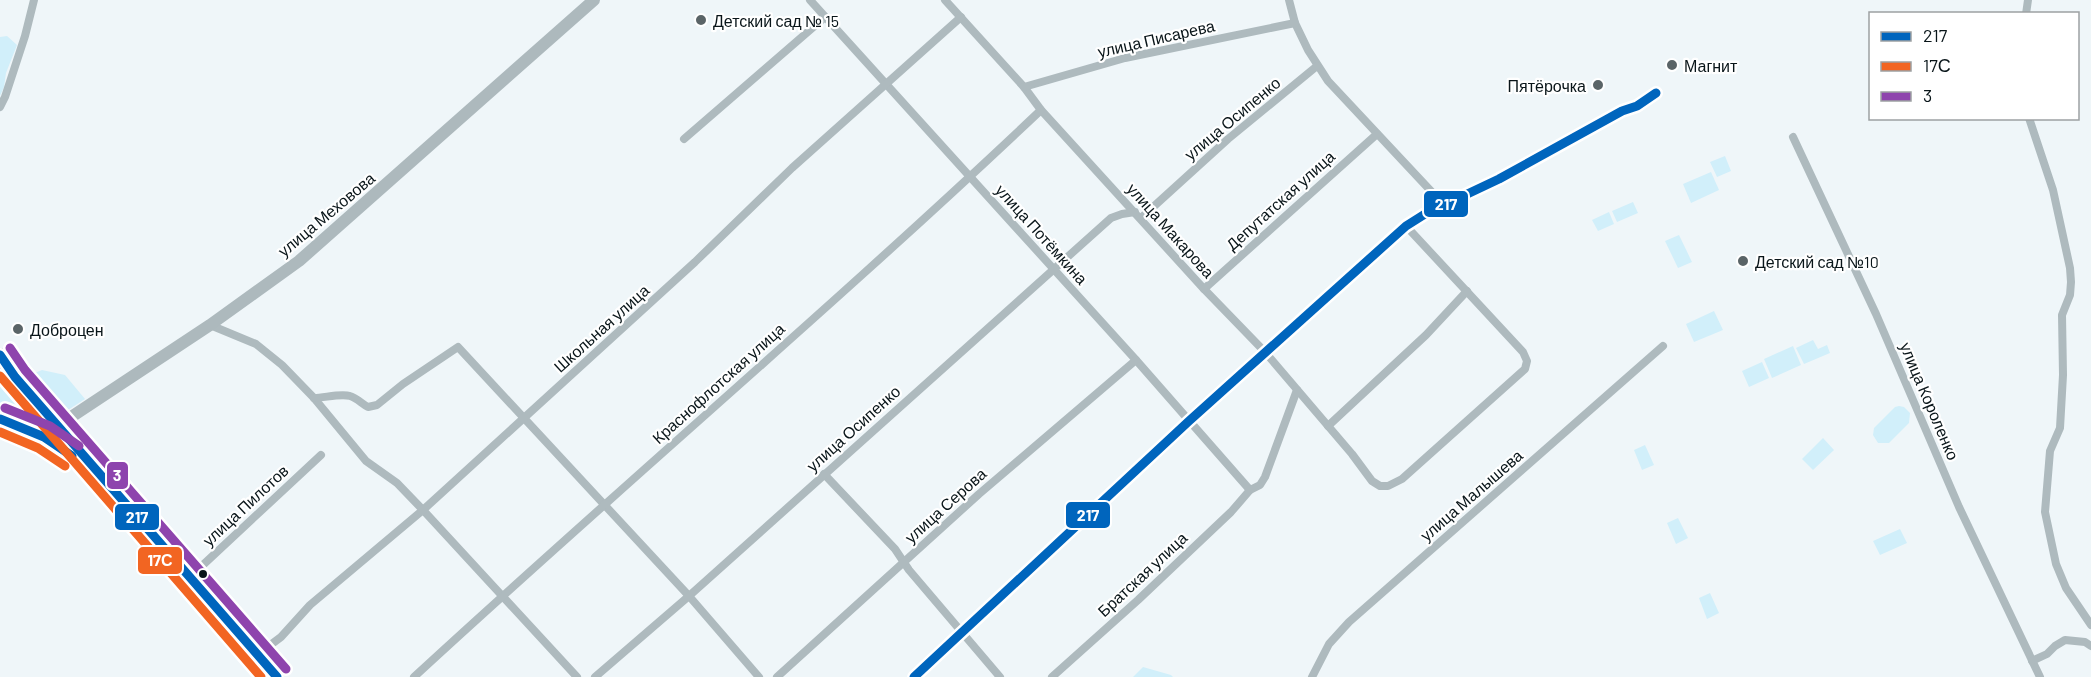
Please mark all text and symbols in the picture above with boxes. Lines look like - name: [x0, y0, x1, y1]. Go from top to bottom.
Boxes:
- place label: Детский сад № 15: [713, 11, 839, 30]
- legend: [1869, 12, 2079, 120]
- marker: Детский сад № 15: [694, 13, 708, 27]
- street label: улица Писарева: [1096, 15, 1216, 61]
- text: 217: [1923, 24, 1948, 46]
- text: 17С: [1923, 54, 1951, 76]
- place label: Магнит: [1684, 56, 1738, 75]
- marker: Магнит: [1665, 58, 1679, 72]
- street label: улица Осипенко: [1180, 72, 1284, 164]
- place label: Пятёрочка: [1508, 76, 1586, 95]
- marker: Пятёрочка: [1591, 78, 1605, 92]
- text: 3: [1923, 84, 1932, 106]
- street label: Депутатская улица: [1222, 146, 1338, 254]
- street label: улица Меховова: [274, 168, 378, 260]
- street label: улица Макарова: [1124, 179, 1219, 281]
- street label: улица Потёмкина: [992, 180, 1092, 288]
- line badge: 217: [1423, 190, 1469, 218]
- text: 217: [1435, 194, 1457, 213]
- place label: Детский сад №10: [1755, 252, 1879, 271]
- marker: Детский сад №10: [1736, 254, 1750, 268]
- street label: Школьная улица: [549, 280, 653, 376]
- street label: Краснофлотская улица: [648, 319, 788, 447]
- place label: Доброцен: [30, 320, 104, 339]
- marker: Доброцен: [11, 322, 25, 336]
- street label: улица Короленко: [1897, 339, 1963, 463]
- street label: улица Осипенко: [802, 381, 904, 475]
- street label: улица Малышева: [1416, 445, 1526, 545]
- street label: улица Пилотов: [198, 460, 292, 550]
- line badge: 3: [106, 461, 129, 490]
- street label: улица Серова: [900, 464, 990, 546]
- text: 3: [113, 465, 121, 484]
- line badge: 217: [1065, 501, 1111, 529]
- line badge: 217: [114, 503, 160, 531]
- text: 217: [1077, 505, 1099, 524]
- text: 217: [126, 507, 148, 526]
- street label: Братская улица: [1093, 528, 1191, 620]
- line badge: 17С: [137, 546, 183, 575]
- text: 17С: [147, 550, 173, 569]
- unlabelled marker: [197, 568, 209, 580]

